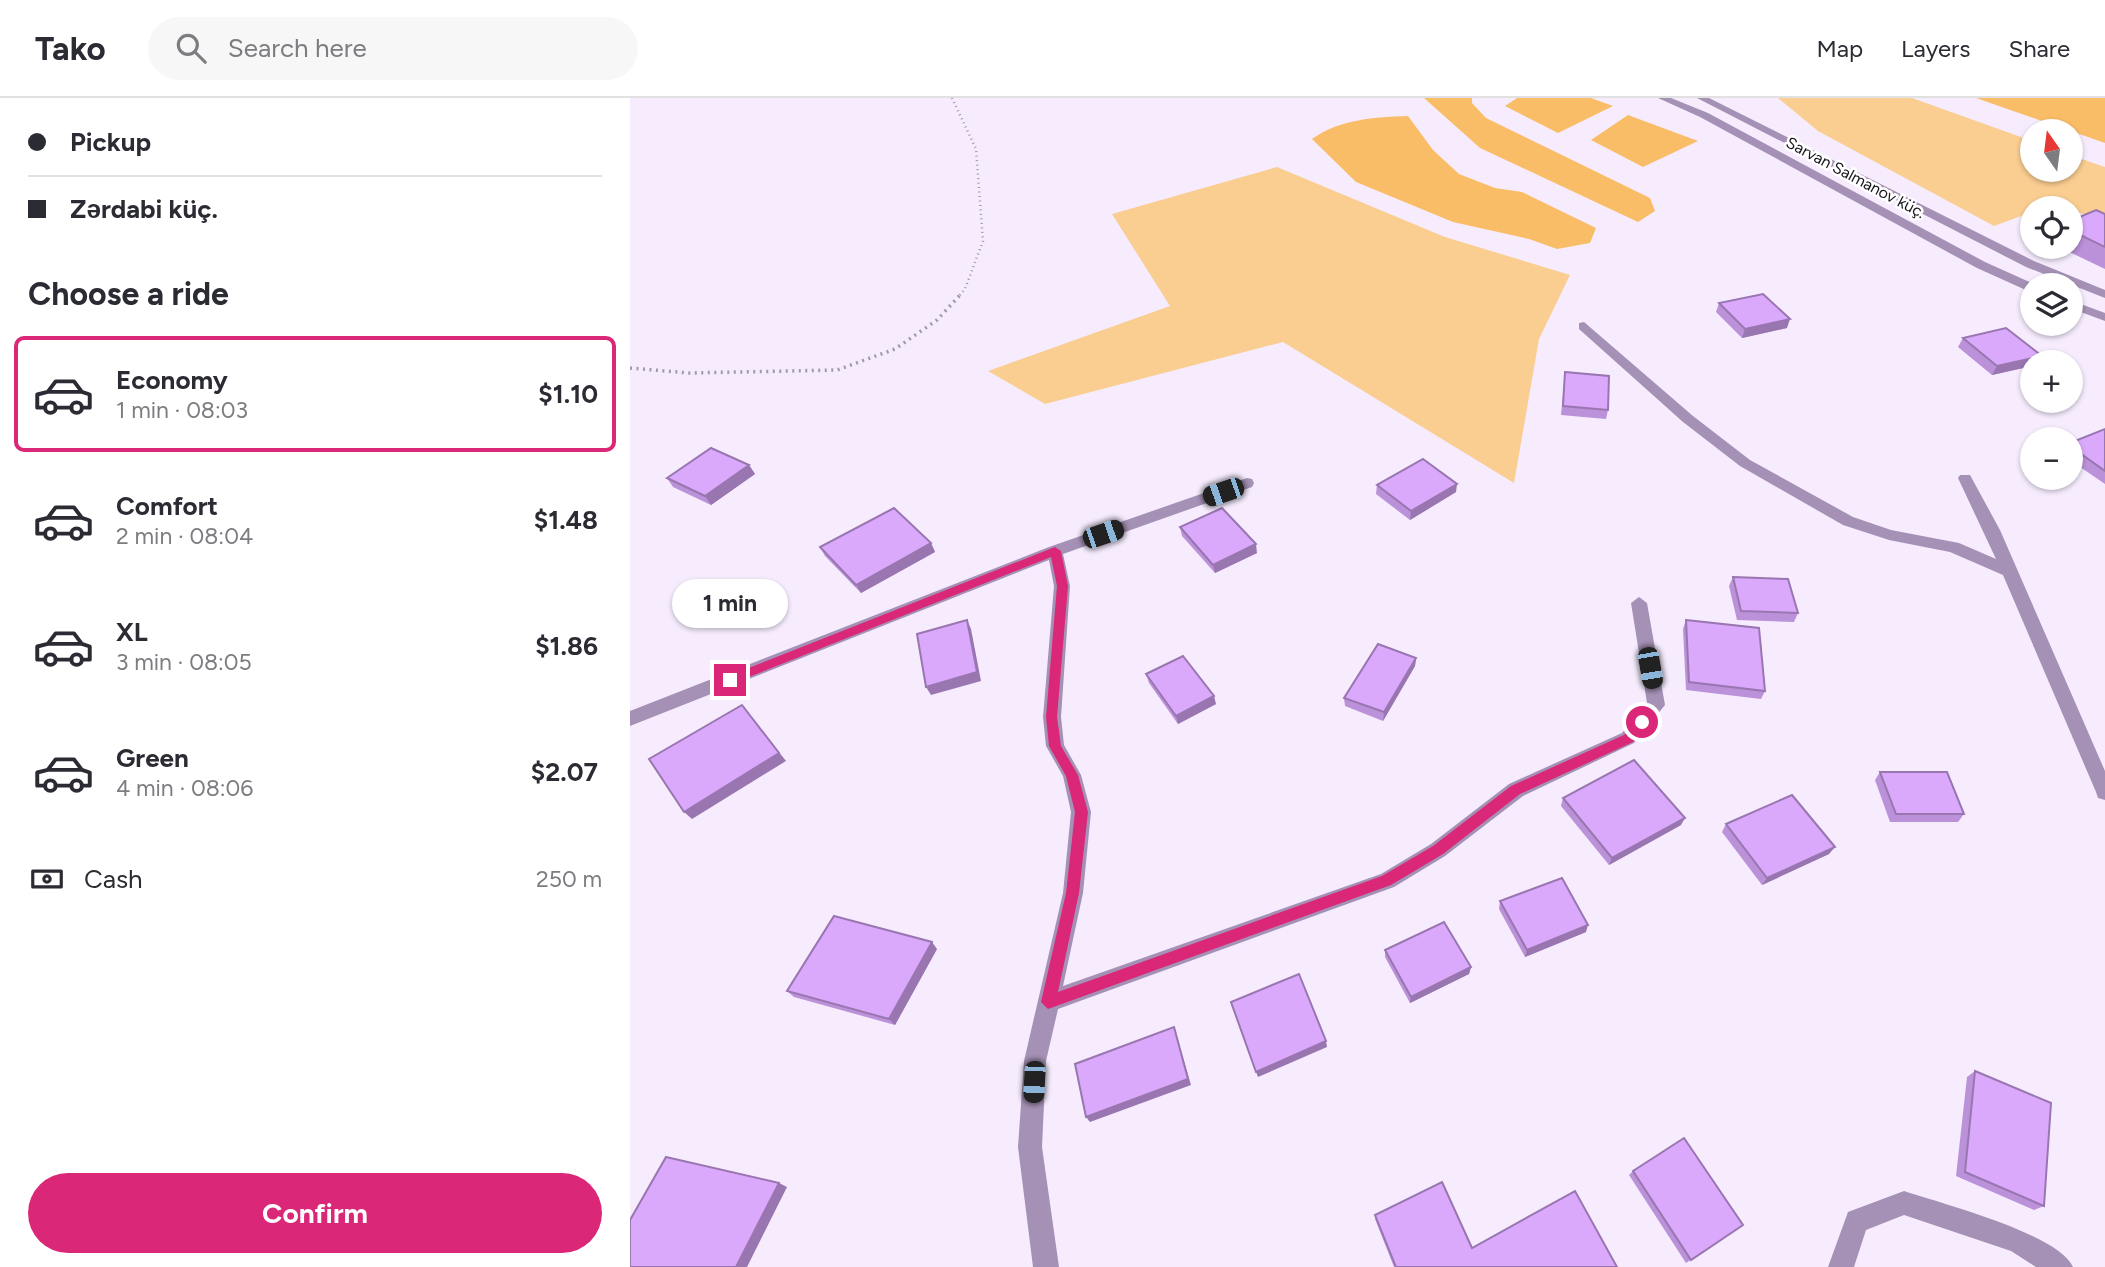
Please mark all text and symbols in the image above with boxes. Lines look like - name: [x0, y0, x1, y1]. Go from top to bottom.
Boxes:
- search box: [148, 17, 638, 80]
- text: Tako: [35, 29, 106, 68]
- icon: search: [172, 29, 210, 67]
- text: Search here: [228, 32, 367, 64]
- text: Map: [1816, 34, 1863, 63]
- text: Layers: [1901, 34, 1970, 63]
- text: Share: [2008, 34, 2070, 63]
- north arrow: [2020, 119, 2082, 182]
- map controls: [2020, 119, 2083, 490]
- text: Pickup: [70, 126, 151, 158]
- street label: Sarvan Salmanov küç.: [1783, 133, 1929, 222]
- text: Zərdabi küç.: [70, 193, 218, 225]
- button: locate: [2020, 196, 2083, 259]
- button: layers: [2020, 273, 2083, 336]
- text: Choose a ride: [28, 275, 229, 313]
- button: +: [2020, 350, 2083, 413]
- icon: car: [32, 363, 95, 426]
- text: Economy: [116, 364, 228, 396]
- text: $1.10: [538, 378, 598, 410]
- text: 1 min · 08:03: [116, 396, 248, 424]
- button: −: [2020, 427, 2083, 490]
- car: [1200, 475, 1247, 509]
- icon: car: [32, 489, 95, 552]
- text: Comfort: [116, 490, 218, 522]
- text: $1.48: [534, 504, 598, 536]
- car: [1080, 517, 1127, 551]
- text: 2 min · 08:04: [116, 522, 253, 550]
- callout: 1 min: [672, 578, 788, 628]
- text: 1 min: [703, 589, 757, 617]
- icon: car: [32, 615, 95, 678]
- text: XL: [116, 616, 148, 648]
- text: $1.86: [535, 630, 598, 662]
- car: [1637, 645, 1664, 691]
- text: 3 min · 08:05: [116, 648, 252, 676]
- route end: [714, 664, 746, 696]
- route start: [1626, 706, 1658, 738]
- icon: car: [32, 741, 95, 804]
- text: Green: [116, 742, 189, 774]
- text: $2.07: [531, 756, 598, 788]
- text: 4 min · 08:06: [116, 774, 253, 802]
- icon: cash: [28, 860, 66, 898]
- text: Cash: [84, 863, 143, 895]
- text: 250 m: [536, 865, 602, 893]
- car: [1023, 1060, 1046, 1104]
- button: Confirm: [28, 1173, 602, 1253]

